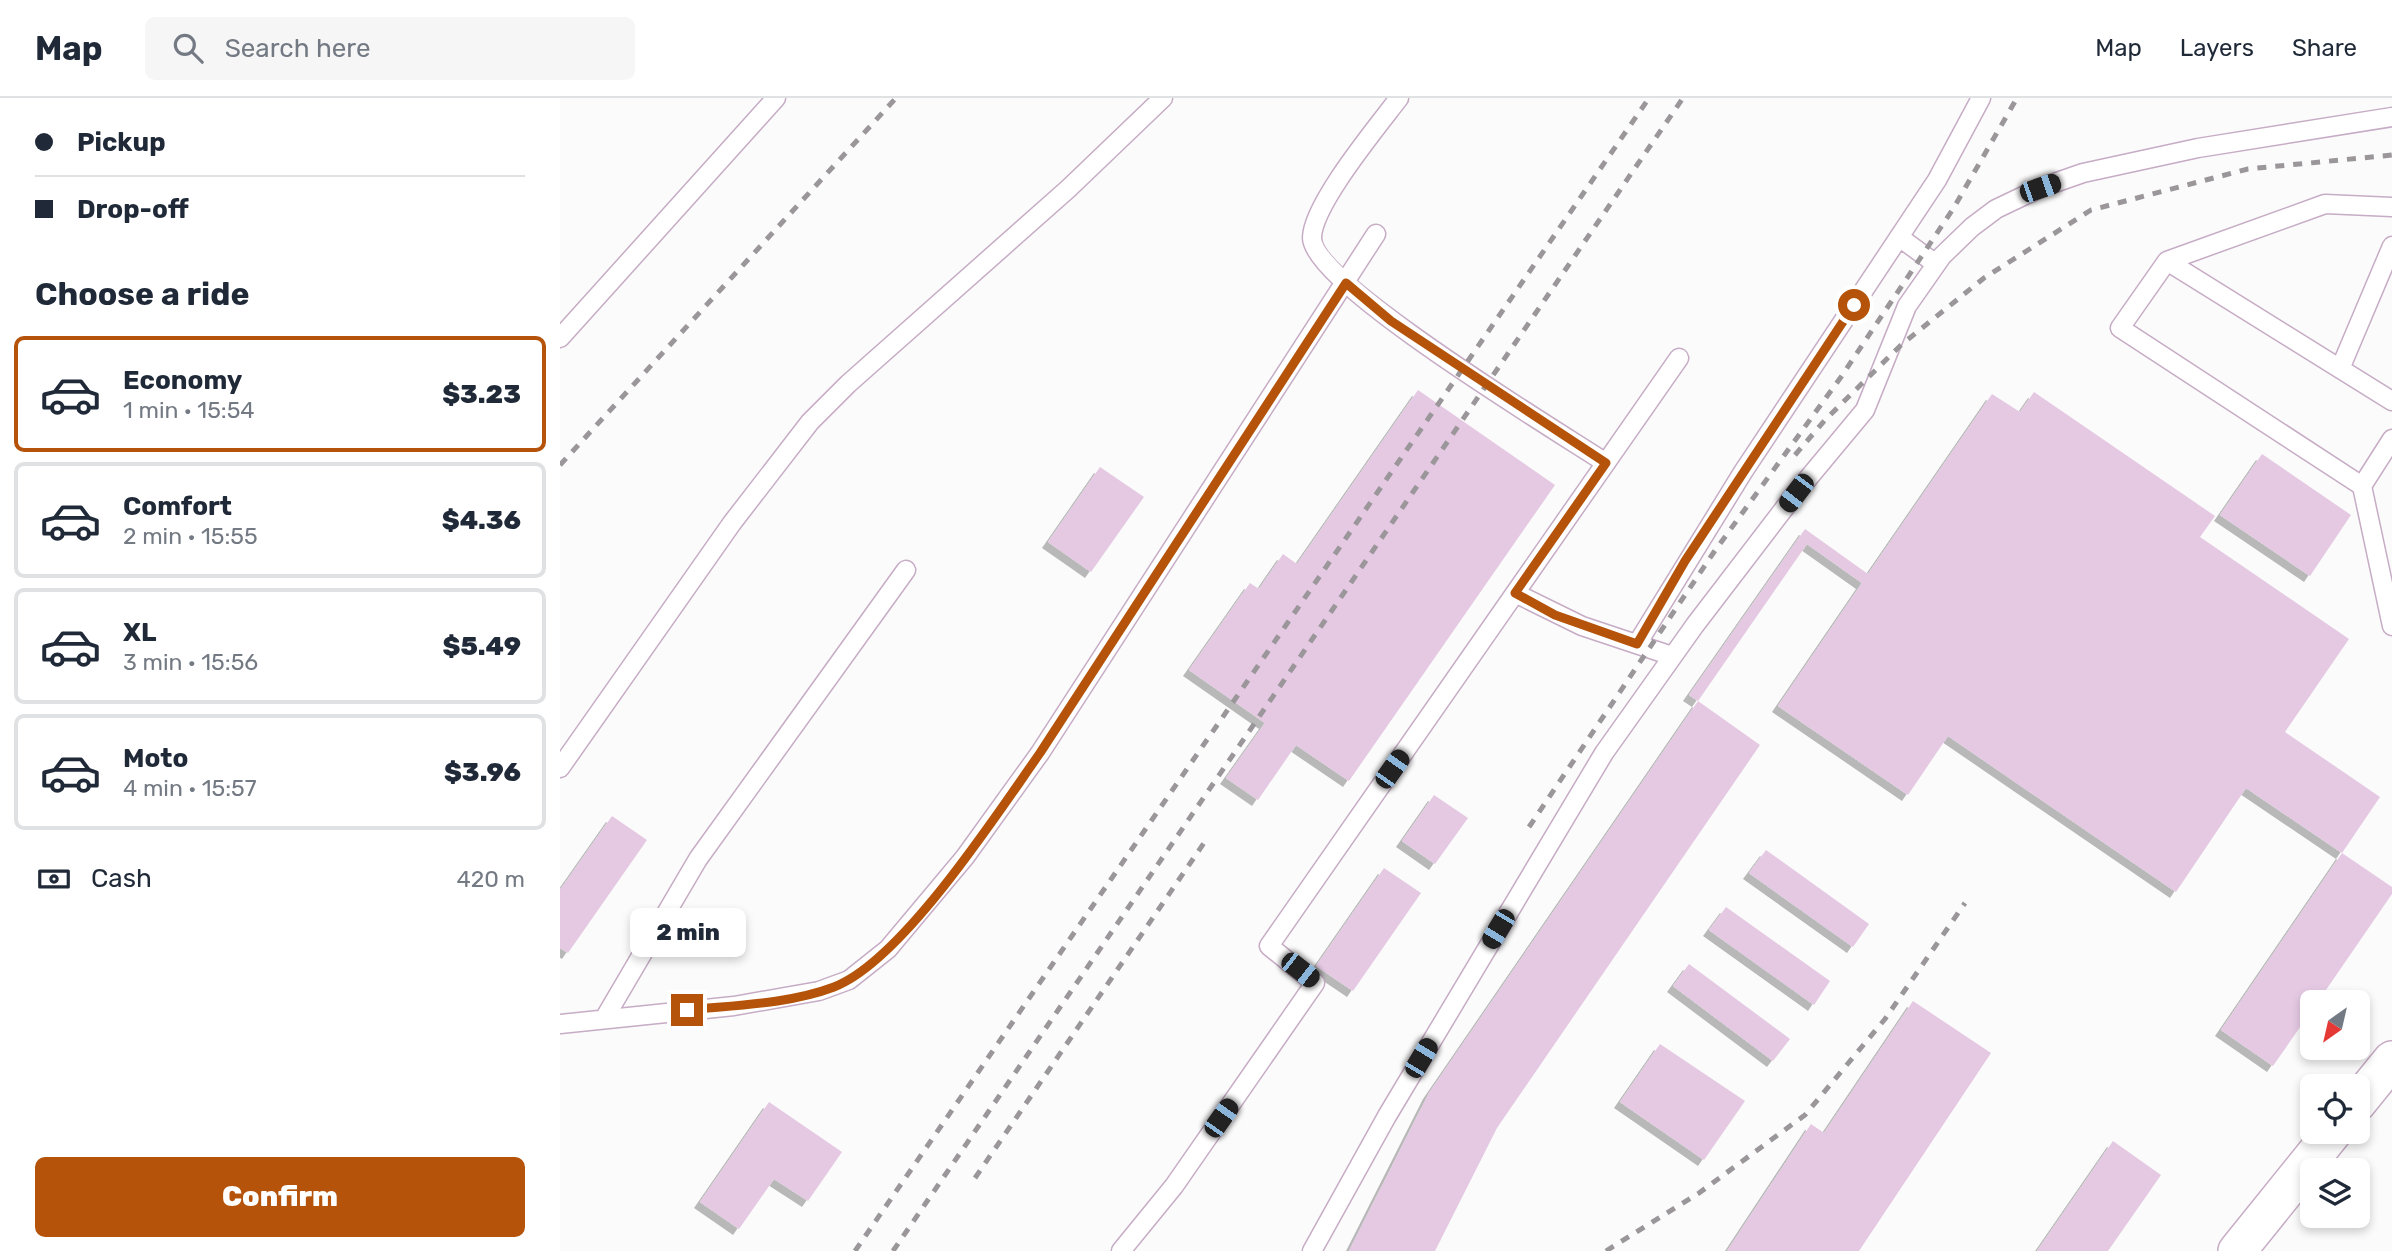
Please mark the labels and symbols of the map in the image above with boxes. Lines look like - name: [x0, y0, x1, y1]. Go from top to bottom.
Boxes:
- car: [2017, 171, 2064, 205]
- route start: [1838, 289, 1870, 321]
- car: [1775, 470, 1818, 516]
- car: [1372, 746, 1413, 792]
- car: [1479, 906, 1518, 952]
- callout: 2 min: [629, 908, 745, 958]
- car: [1277, 949, 1324, 991]
- north arrow: [2300, 990, 2370, 1060]
- route end: [671, 994, 703, 1026]
- car: [1402, 1035, 1441, 1081]
- car: [1201, 1095, 1242, 1141]

